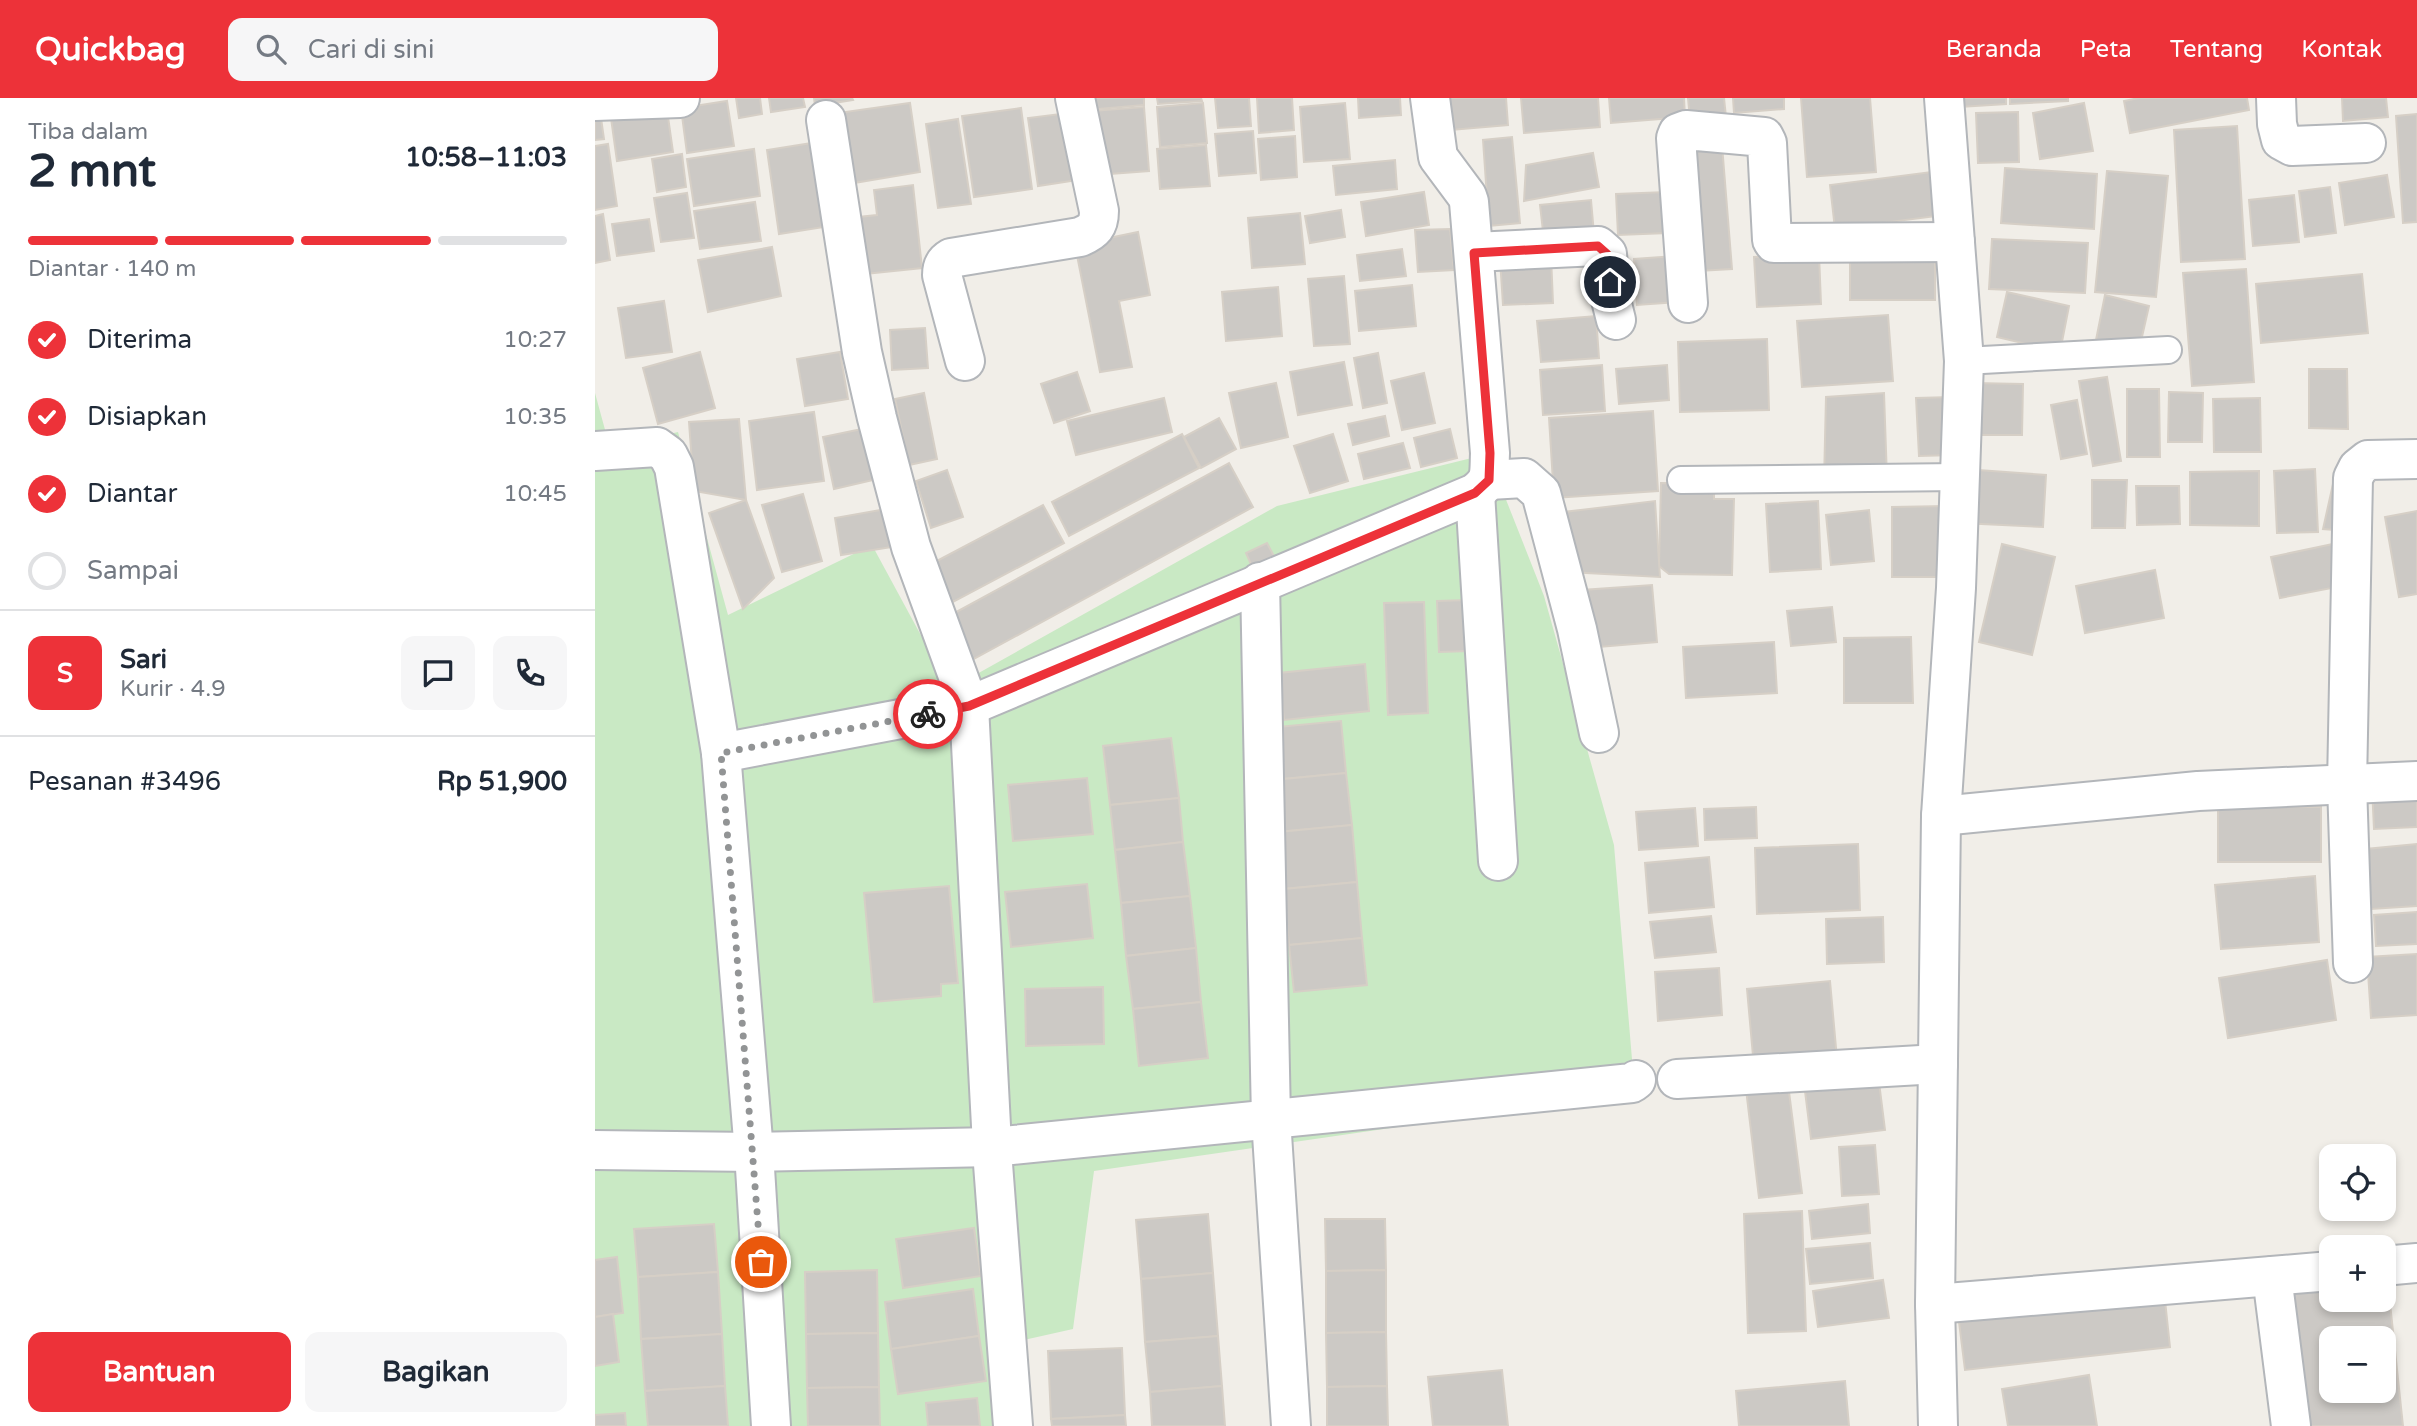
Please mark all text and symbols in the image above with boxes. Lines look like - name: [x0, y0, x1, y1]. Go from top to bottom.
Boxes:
- search box: [228, 18, 718, 81]
- text: Quickbag: [35, 30, 186, 69]
- icon: search: [252, 30, 290, 68]
- text: Cari di sini: [308, 34, 434, 65]
- text: Beranda: [1946, 35, 2042, 64]
- text: Peta: [2080, 35, 2132, 64]
- text: Tentang: [2170, 35, 2263, 64]
- text: Kontak: [2301, 35, 2382, 64]
- text: Tiba dalam: [28, 118, 148, 146]
- text: 10:58–11:03: [405, 142, 567, 173]
- text: 2 mnt: [28, 144, 156, 199]
- pin: [1580, 252, 1640, 312]
- text: Diantar · 140 m: [28, 255, 196, 283]
- icon: home: [1591, 263, 1629, 301]
- icon: check: [28, 321, 66, 359]
- text: Diterima: [87, 324, 192, 355]
- text: 10:27: [503, 326, 567, 354]
- icon: check: [28, 398, 66, 436]
- text: Disiapkan: [87, 401, 207, 432]
- text: 10:35: [503, 403, 567, 431]
- icon: check: [28, 475, 66, 513]
- text: Diantar: [87, 478, 177, 509]
- text: 10:45: [503, 480, 567, 508]
- text: Sampai: [87, 555, 179, 586]
- button: chat: [401, 636, 475, 710]
- button: phone: [493, 636, 567, 710]
- text: Sari: [120, 644, 167, 675]
- text: S: [57, 658, 73, 689]
- text: Kurir · 4.9: [120, 675, 226, 703]
- courier: [893, 679, 963, 749]
- icon: bike: [909, 695, 947, 733]
- text: Pesanan #3496: [28, 766, 221, 797]
- text: Rp 51,900: [437, 766, 567, 797]
- map controls: [2319, 1144, 2396, 1403]
- button: locate: [2319, 1144, 2396, 1221]
- pin: [731, 1232, 791, 1292]
- button: +: [2319, 1235, 2396, 1312]
- icon: bag: [742, 1243, 780, 1281]
- button: −: [2319, 1326, 2396, 1403]
- button: Bantuan: [28, 1332, 291, 1412]
- button: Bagikan: [305, 1332, 567, 1412]

